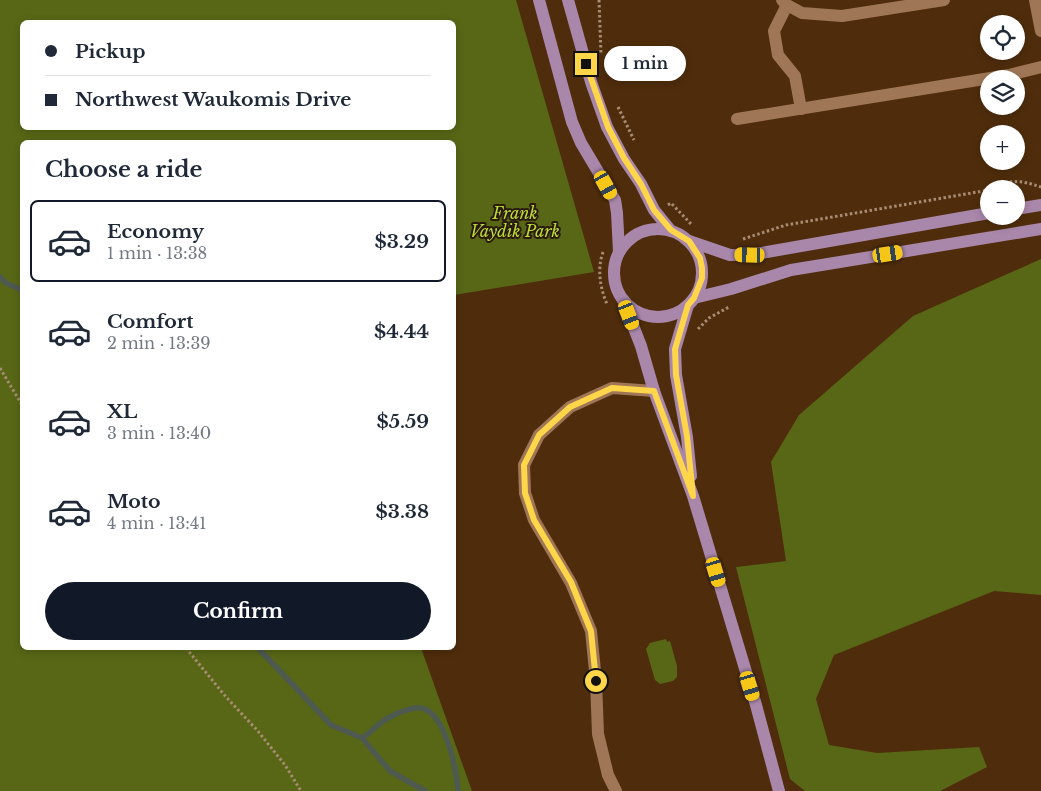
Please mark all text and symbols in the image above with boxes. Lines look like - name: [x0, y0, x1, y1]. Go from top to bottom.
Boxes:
- map controls: [980, 15, 1025, 225]
- button: locate: [980, 15, 1025, 60]
- text: Pickup: [75, 40, 146, 63]
- callout: 1 min: [604, 46, 686, 82]
- route end: [575, 53, 597, 75]
- text: 1 min: [622, 53, 668, 73]
- button: layers: [980, 70, 1025, 115]
- text: Northwest Waukomis Drive: [75, 88, 351, 111]
- button: +: [980, 125, 1025, 170]
- text: Choose a ride: [45, 156, 202, 183]
- car: [592, 168, 619, 202]
- button: −: [980, 180, 1025, 225]
- park label: Frank Vaydik Park: [470, 203, 560, 241]
- icon: car: [47, 219, 92, 264]
- text: Economy: [107, 220, 204, 243]
- text: $3.29: [375, 230, 429, 253]
- text: 1 min · 13:38: [107, 243, 207, 263]
- car: [872, 244, 903, 264]
- car: [734, 247, 765, 263]
- car: [616, 298, 641, 332]
- icon: car: [47, 309, 92, 354]
- text: Comfort: [107, 310, 194, 333]
- text: $4.44: [374, 320, 429, 343]
- text: 2 min · 13:39: [107, 333, 211, 353]
- icon: car: [47, 399, 92, 444]
- text: XL: [107, 400, 137, 423]
- text: $5.59: [376, 410, 429, 433]
- text: 3 min · 13:40: [107, 423, 211, 443]
- icon: car: [47, 489, 92, 534]
- text: Moto: [107, 490, 161, 513]
- text: $3.38: [376, 500, 429, 523]
- text: 4 min · 13:41: [107, 513, 206, 533]
- car: [704, 555, 727, 589]
- button: Confirm: [45, 582, 431, 640]
- car: [738, 669, 761, 703]
- route start: [585, 670, 607, 692]

